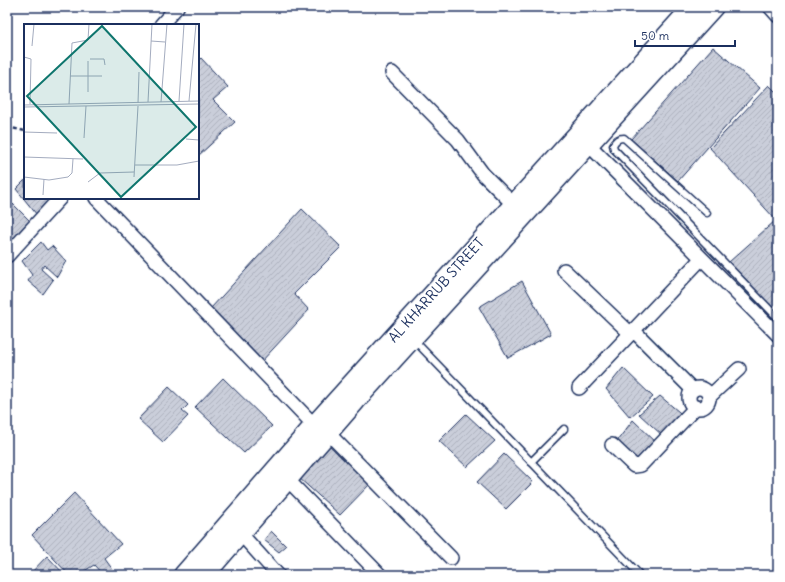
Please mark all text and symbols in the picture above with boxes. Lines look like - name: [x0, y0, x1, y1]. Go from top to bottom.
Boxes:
- scale bar: [635, 22, 735, 48]
- inset map: [24, 24, 199, 199]
- text: 50 m: [641, 28, 670, 43]
- street label: AL KHARRUB STREET: [384, 234, 488, 346]

